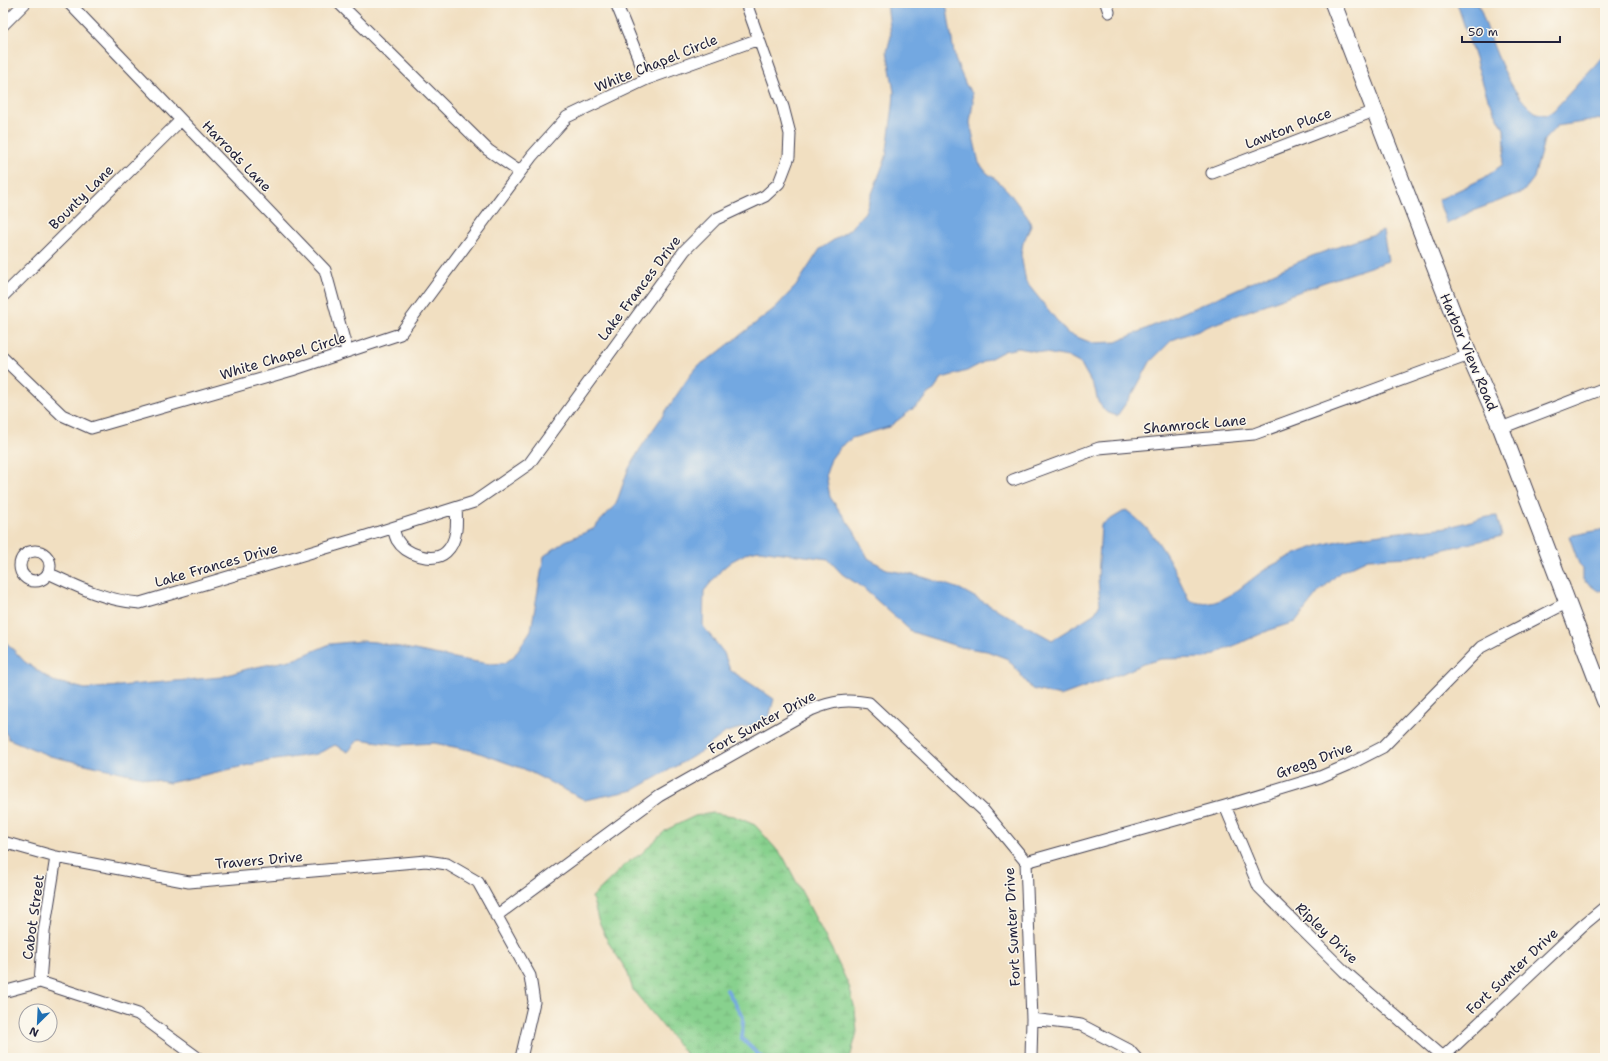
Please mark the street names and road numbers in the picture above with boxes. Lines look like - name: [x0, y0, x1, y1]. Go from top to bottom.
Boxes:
- street label: White Chapel Circle: [592, 30, 720, 96]
- street label: Lawton Place: [1242, 103, 1334, 153]
- street label: Harrods Lane: [198, 117, 276, 196]
- street label: Bounty Lane: [45, 161, 117, 233]
- street label: Lake Frances Drive: [594, 232, 684, 344]
- street label: Harbor View Road: [1436, 291, 1502, 413]
- street label: White Chapel Circle: [218, 328, 348, 384]
- street label: Shamrock Lane: [1143, 411, 1247, 437]
- street label: Lake Frances Drive: [152, 539, 280, 591]
- street label: Fort Sumter Drive: [705, 686, 819, 758]
- street label: Gregg Drive: [1273, 738, 1355, 782]
- street label: Travers Drive: [214, 847, 304, 873]
- street label: Fort Sumter Drive: [1000, 867, 1024, 987]
- street label: Cabot Street: [18, 873, 48, 961]
- street label: Ripley Drive: [1292, 899, 1362, 967]
- street label: Fort Sumter Drive: [1462, 924, 1562, 1018]

